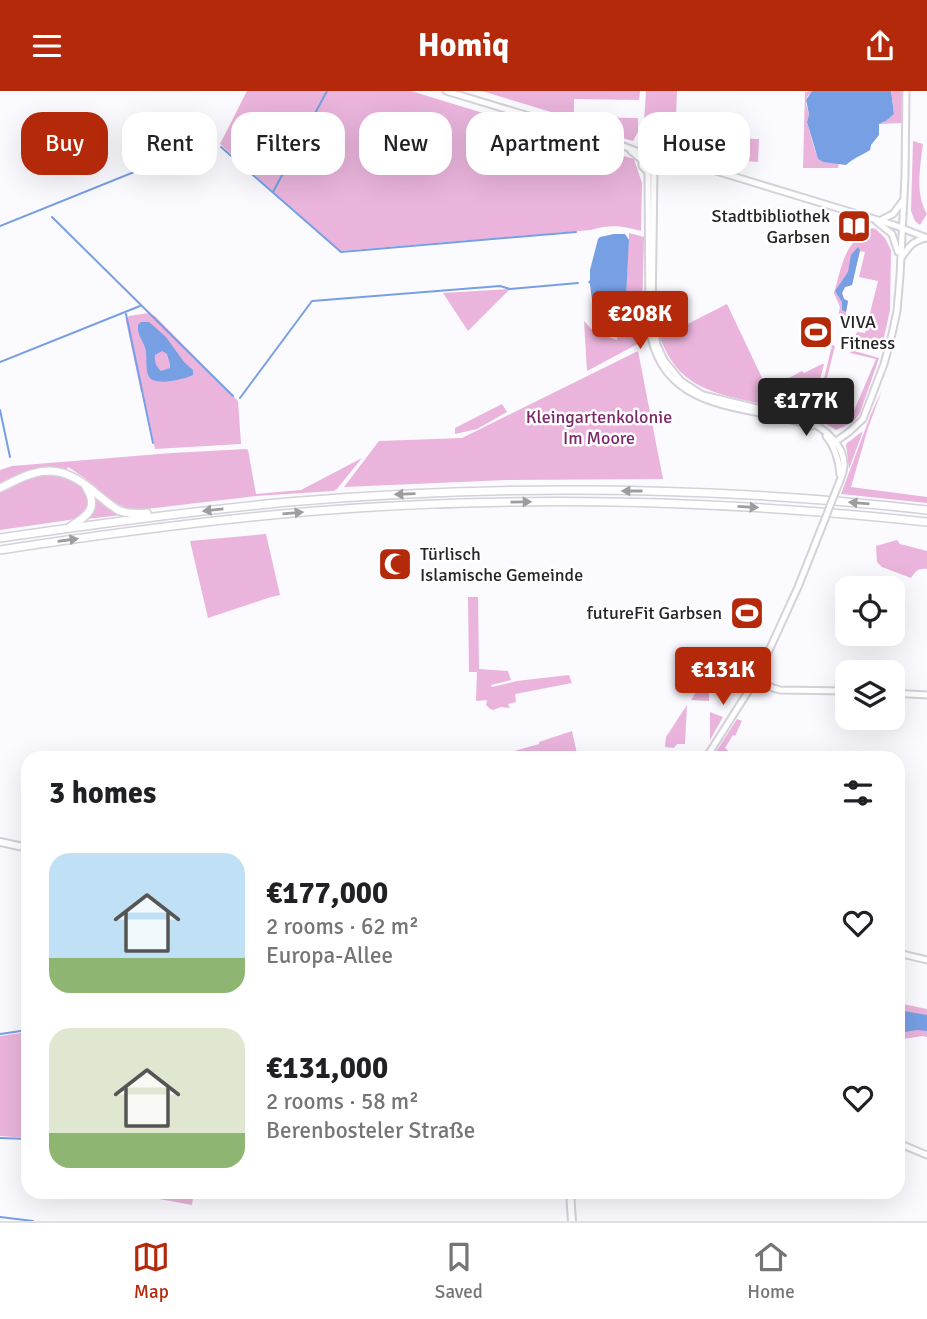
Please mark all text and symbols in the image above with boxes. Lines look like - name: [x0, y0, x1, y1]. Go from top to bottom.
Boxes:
- text: Homiq: [418, 26, 509, 65]
- icon: menu: [28, 27, 66, 65]
- icon: share: [861, 27, 899, 65]
- chip: Buy: [21, 112, 108, 175]
- chip: Rent: [122, 112, 217, 175]
- chip: Filters: [231, 112, 345, 175]
- chip: New: [359, 112, 452, 175]
- chip: Apartment: [466, 112, 624, 175]
- chip: House: [638, 112, 750, 175]
- place label: Stadtbibliothek Garbsen: [712, 205, 830, 248]
- library icon: Stadtbibliothek Garbsen: [835, 207, 873, 245]
- pin: €208K: [591, 292, 689, 351]
- text: €208K: [608, 299, 672, 328]
- place label: VIVA Fitness: [840, 311, 895, 354]
- sports icon: VIVA Fitness: [797, 313, 835, 351]
- pin: €177K: [757, 379, 855, 438]
- text: €177K: [774, 386, 838, 415]
- park label: Kleingartenkolonie Im Moore: [526, 406, 672, 449]
- one-way arrow: [621, 485, 643, 497]
- one-way arrow: [393, 489, 415, 500]
- one-way arrow: [510, 496, 532, 508]
- one-way arrow: [848, 497, 870, 508]
- one-way arrow: [737, 502, 759, 513]
- one-way arrow: [202, 504, 224, 515]
- one-way arrow: [283, 507, 305, 518]
- one-way arrow: [57, 534, 79, 545]
- place label: Türlisch Islamische Gemeinde: [420, 543, 583, 586]
- mosque icon: Türlisch Islamische Gemeinde: [376, 545, 414, 583]
- map controls: [835, 576, 905, 730]
- button: locate: [835, 576, 905, 646]
- sports icon: futureFit Garbsen: [728, 594, 766, 632]
- place label: futureFit Garbsen: [587, 602, 722, 624]
- pin: €131K: [674, 647, 772, 707]
- text: €131K: [691, 655, 755, 684]
- button: layers: [835, 660, 905, 730]
- icon: filters: [839, 774, 877, 812]
- text: 3 homes: [49, 775, 156, 812]
- text: €177,000: [266, 875, 388, 912]
- icon: home: [105, 881, 189, 965]
- icon: heart: [839, 904, 877, 942]
- text: 2 rooms · 62 m²: [266, 912, 419, 941]
- text: Europa-Allee: [266, 941, 393, 970]
- text: €131,000: [266, 1050, 388, 1087]
- icon: home: [105, 1056, 189, 1140]
- icon: heart: [839, 1079, 877, 1117]
- text: 2 rooms · 58 m²: [266, 1087, 419, 1116]
- text: Berenbosteler Straße: [266, 1116, 475, 1145]
- tab: Map: [132, 1238, 170, 1304]
- tab: Saved: [435, 1238, 483, 1304]
- tab: Home: [747, 1238, 795, 1304]

